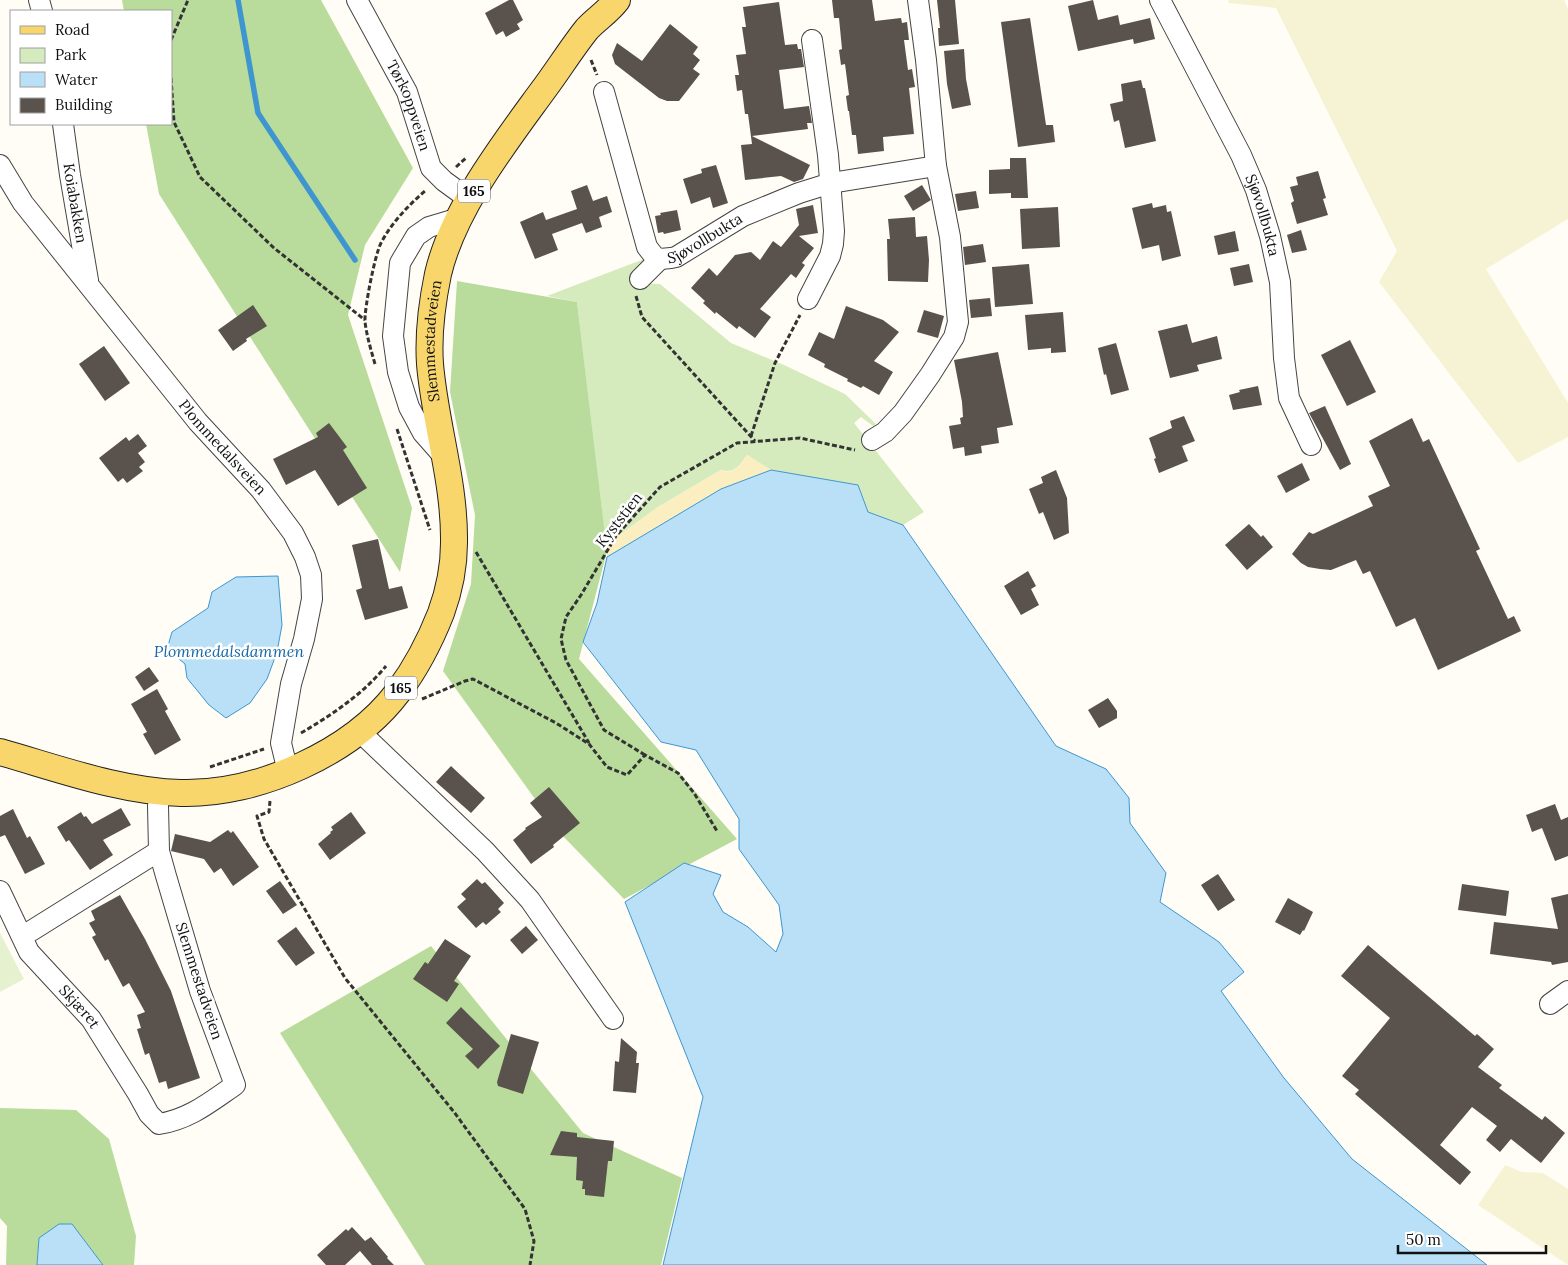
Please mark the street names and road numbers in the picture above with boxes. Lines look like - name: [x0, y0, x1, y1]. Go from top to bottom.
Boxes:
- street label: Tørkoppveien: [383, 57, 435, 153]
- street label: Koiabakken: [59, 162, 91, 244]
- street label: Sjøvollbukta: [1241, 171, 1284, 258]
- road number: 165: [458, 180, 490, 202]
- street label: Sjøvollbukta: [666, 209, 746, 267]
- street label: Slemmestadveien: [419, 278, 446, 403]
- street label: Plommedalsveien: [175, 396, 271, 499]
- street label: Kyststien: [591, 488, 646, 551]
- road number: 165: [385, 676, 417, 700]
- street label: Slemmestadveien: [172, 920, 227, 1042]
- street label: Skjæret: [55, 981, 105, 1032]

